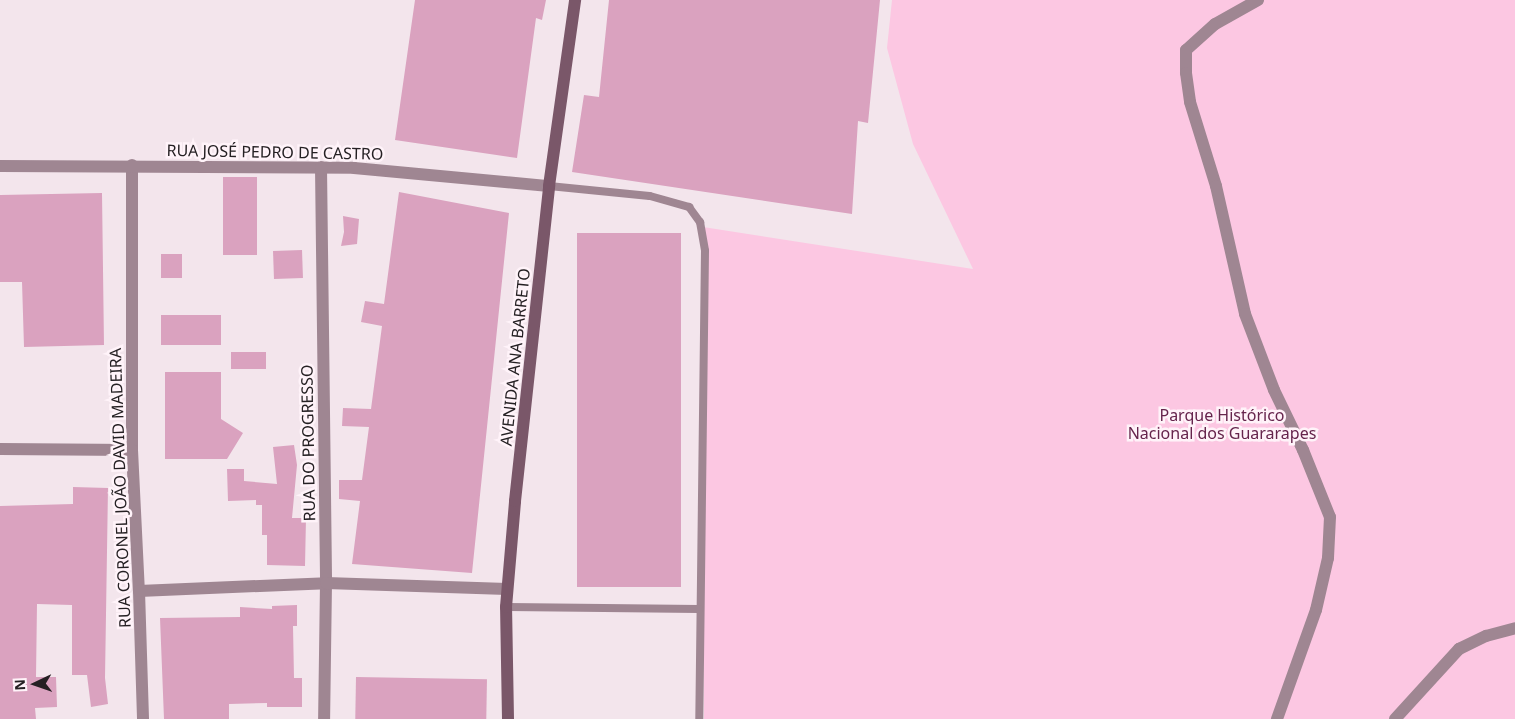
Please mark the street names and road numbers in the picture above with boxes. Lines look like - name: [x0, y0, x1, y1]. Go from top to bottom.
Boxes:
- street label: RUA JOSÉ PEDRO DE CASTRO: [167, 141, 383, 163]
- street label: AVENIDA ANA BARRETO: [496, 267, 534, 447]
- street label: RUA CORONEL JOÃO DAVID MADEIRA: [106, 348, 134, 628]
- street label: RUA DO PROGRESSO: [297, 364, 319, 522]

